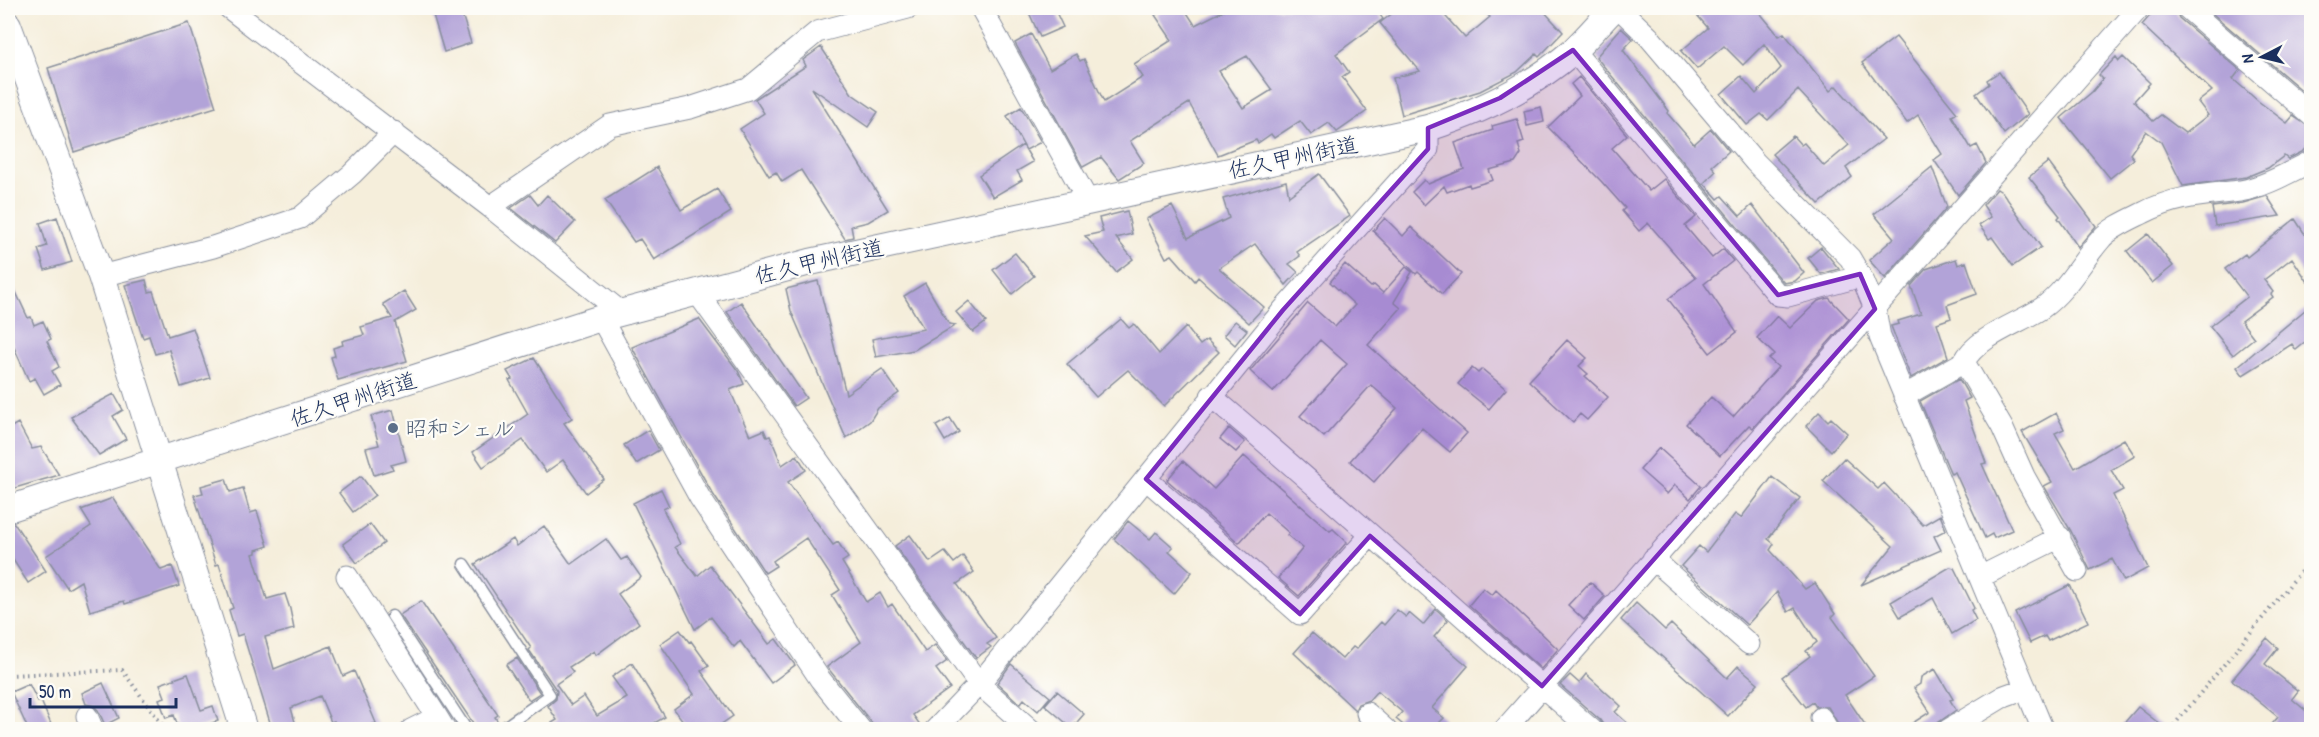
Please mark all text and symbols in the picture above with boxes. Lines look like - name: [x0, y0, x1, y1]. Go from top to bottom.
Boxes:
- north arrow: [2232, 27, 2292, 87]
- text: N: [2236, 53, 2259, 64]
- street label: 佐久甲州街道: [1225, 129, 1361, 185]
- street label: 佐久甲州街道: [751, 232, 887, 290]
- street label: 佐久甲州街道: [286, 364, 420, 434]
- place label: 昭和シェル: [405, 413, 515, 443]
- marker: 昭和シェル: [386, 421, 400, 435]
- scale bar: [30, 671, 176, 709]
- text: 50 m: [39, 679, 71, 704]

